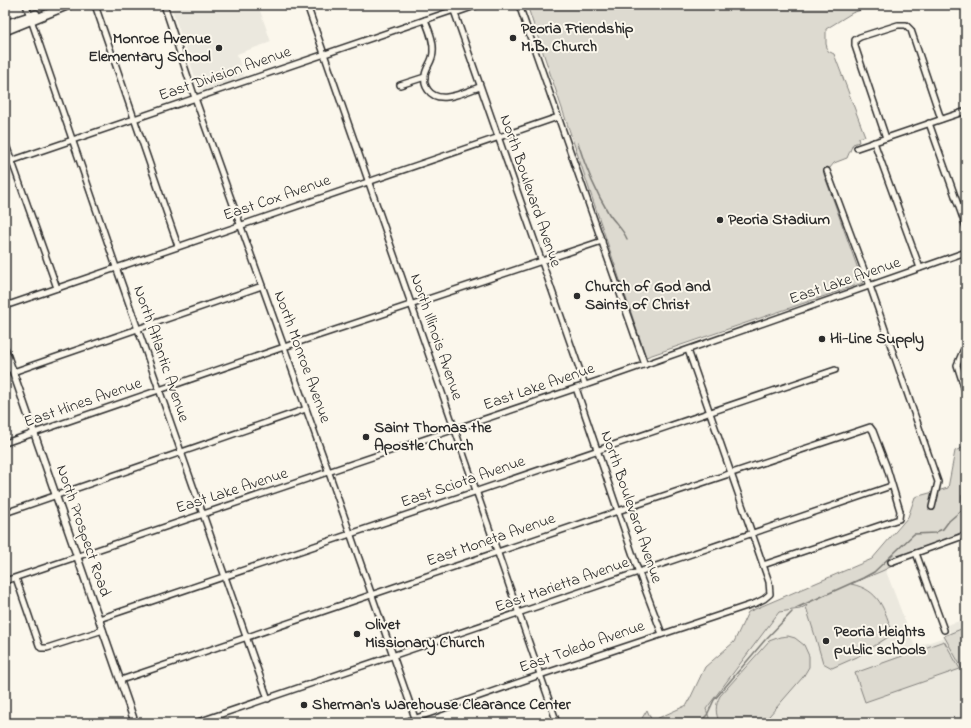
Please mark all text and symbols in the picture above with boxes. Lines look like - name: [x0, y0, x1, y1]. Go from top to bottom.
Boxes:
- place label: Peoria Friendship M.B. Church: [521, 17, 634, 59]
- place label: Monroe Avenue Elementary School: [88, 27, 212, 70]
- marker: Peoria Friendship M.B. Church: [508, 33, 518, 43]
- street label: East Division Avenue: [156, 40, 295, 108]
- marker: Monroe Avenue Elementary School: [214, 43, 224, 53]
- street label: North Boulevard Avenue: [493, 112, 568, 271]
- street label: East Cox Avenue: [220, 168, 335, 228]
- place label: Peoria Stadium: [728, 208, 831, 232]
- marker: Peoria Stadium: [715, 215, 725, 225]
- street label: East Lake Avenue: [786, 250, 905, 311]
- street label: North Illinois Avenue: [403, 271, 469, 404]
- place label: Church of God and Saints of Christ: [585, 275, 711, 317]
- street label: North Atlantic Avenue: [126, 283, 196, 426]
- street label: North Monroe Avenue: [267, 287, 337, 427]
- marker: Church of God and Saints of Christ: [572, 291, 582, 301]
- place label: Hi-Line Supply: [830, 327, 924, 352]
- marker: Hi-Line Supply: [817, 334, 827, 344]
- street label: East Lake Avenue: [480, 356, 599, 417]
- street label: East Hines Avenue: [21, 371, 146, 434]
- place label: Saint Thomas the Apostle Church: [374, 416, 492, 458]
- street label: North Boulevard Avenue: [594, 428, 669, 587]
- marker: Saint Thomas the Apostle Church: [361, 432, 371, 442]
- street label: East Sciota Avenue: [397, 449, 529, 515]
- street label: East Lake Avenue: [173, 461, 292, 520]
- street label: North Prospect Road: [49, 462, 117, 600]
- street label: East Moneta Avenue: [423, 506, 559, 573]
- street label: East Marietta Avenue: [492, 551, 633, 619]
- place label: Olivet Missionary Church: [365, 613, 485, 656]
- street label: East Toledo Avenue: [516, 614, 649, 680]
- place label: Peoria Heights public schools: [834, 620, 926, 662]
- marker: Olivet Missionary Church: [352, 629, 362, 639]
- marker: Peoria Heights public schools: [821, 636, 831, 646]
- place label: Sherman's Warehouse Clearance Center: [312, 693, 572, 717]
- marker: Sherman's Warehouse Clearance Center: [299, 700, 309, 710]

